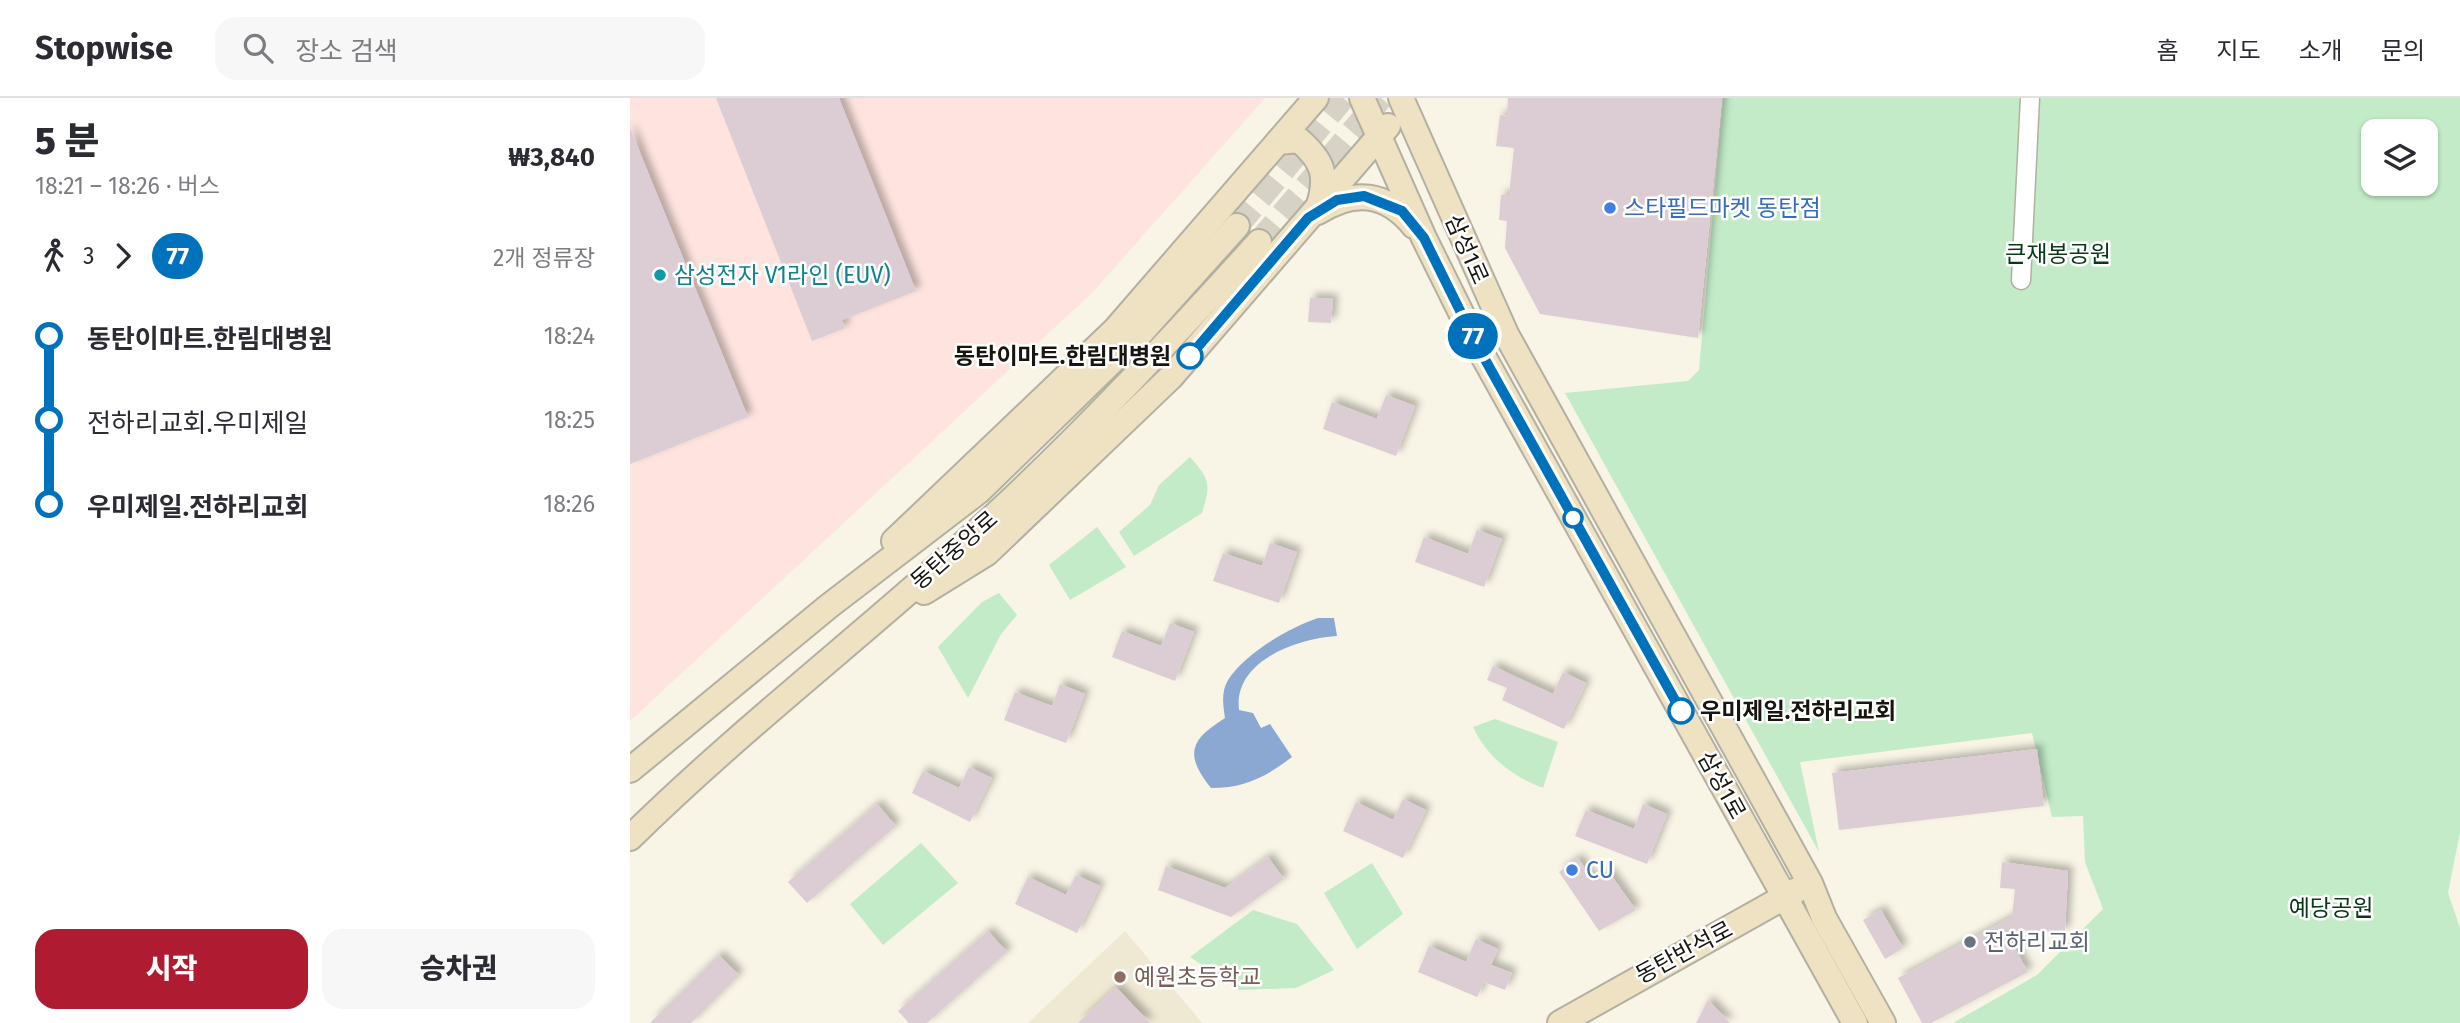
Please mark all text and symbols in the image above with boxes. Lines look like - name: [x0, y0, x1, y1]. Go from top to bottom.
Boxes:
- search box: [215, 17, 705, 80]
- text: Stopwise: [35, 28, 173, 68]
- icon: search: [239, 29, 277, 67]
- text: 장소 검색: [295, 36, 398, 67]
- text: 홈: [2156, 37, 2178, 65]
- text: 지도: [2216, 37, 2261, 65]
- text: 소개: [2299, 37, 2343, 65]
- text: 문의: [2381, 37, 2425, 65]
- text: 5 분: [35, 118, 99, 164]
- map controls: [2361, 119, 2438, 196]
- button: layers: [2361, 119, 2438, 196]
- text: ₩3,840: [508, 142, 595, 173]
- text: 18:21 – 18:26 · 버스: [35, 172, 220, 200]
- place label: 스타필드마켓 동탄점: [1624, 194, 1821, 222]
- marker: 스타필드마켓 동탄점: [1602, 200, 1618, 216]
- street label: 삼성1로: [1439, 210, 1495, 288]
- icon: walk: [35, 237, 73, 275]
- icon: forward: [104, 237, 142, 275]
- park label: 큰재봉공원: [2005, 240, 2111, 268]
- text: 3: [83, 242, 94, 270]
- text: 77: [166, 242, 189, 270]
- text: 2개 정류장: [493, 244, 595, 272]
- place label: 삼성전자 V1라인 (EUV): [674, 261, 891, 289]
- marker: 삼성전자 V1라인 (EUV): [652, 267, 668, 283]
- line badge: 77: [1442, 313, 1504, 359]
- text: 18:24: [544, 322, 595, 350]
- text: 77: [1462, 322, 1484, 350]
- text: 동탄이마트.한림대병원: [87, 324, 332, 355]
- place label: 동탄이마트.한림대병원: [954, 342, 1171, 370]
- marker: 동탄이마트.한림대병원: [1177, 343, 1203, 369]
- text: 18:25: [544, 406, 595, 434]
- text: 전하리교회.우미제일: [87, 408, 309, 439]
- text: 18:26: [543, 490, 595, 518]
- text: 우미제일.전하리교회: [87, 492, 309, 523]
- street label: 동탄중앙로: [905, 505, 1003, 595]
- unlabelled marker: [1563, 508, 1583, 528]
- place label: 우미제일.전하리교회: [1700, 697, 1896, 725]
- marker: 우미제일.전하리교회: [1668, 698, 1694, 724]
- street label: 삼성1로: [1692, 746, 1752, 824]
- place label: CU: [1586, 856, 1614, 884]
- marker: CU: [1564, 862, 1580, 878]
- park label: 예당공원: [2289, 894, 2373, 922]
- street label: 동탄반석로: [1631, 915, 1737, 989]
- place label: 전하리교회: [1984, 928, 2090, 956]
- button: 시작: [35, 929, 308, 1009]
- button: 승차권: [322, 929, 595, 1009]
- marker: 전하리교회: [1962, 934, 1978, 950]
- place label: 예원초등학교: [1134, 963, 1261, 991]
- marker: 예원초등학교: [1112, 969, 1128, 985]

